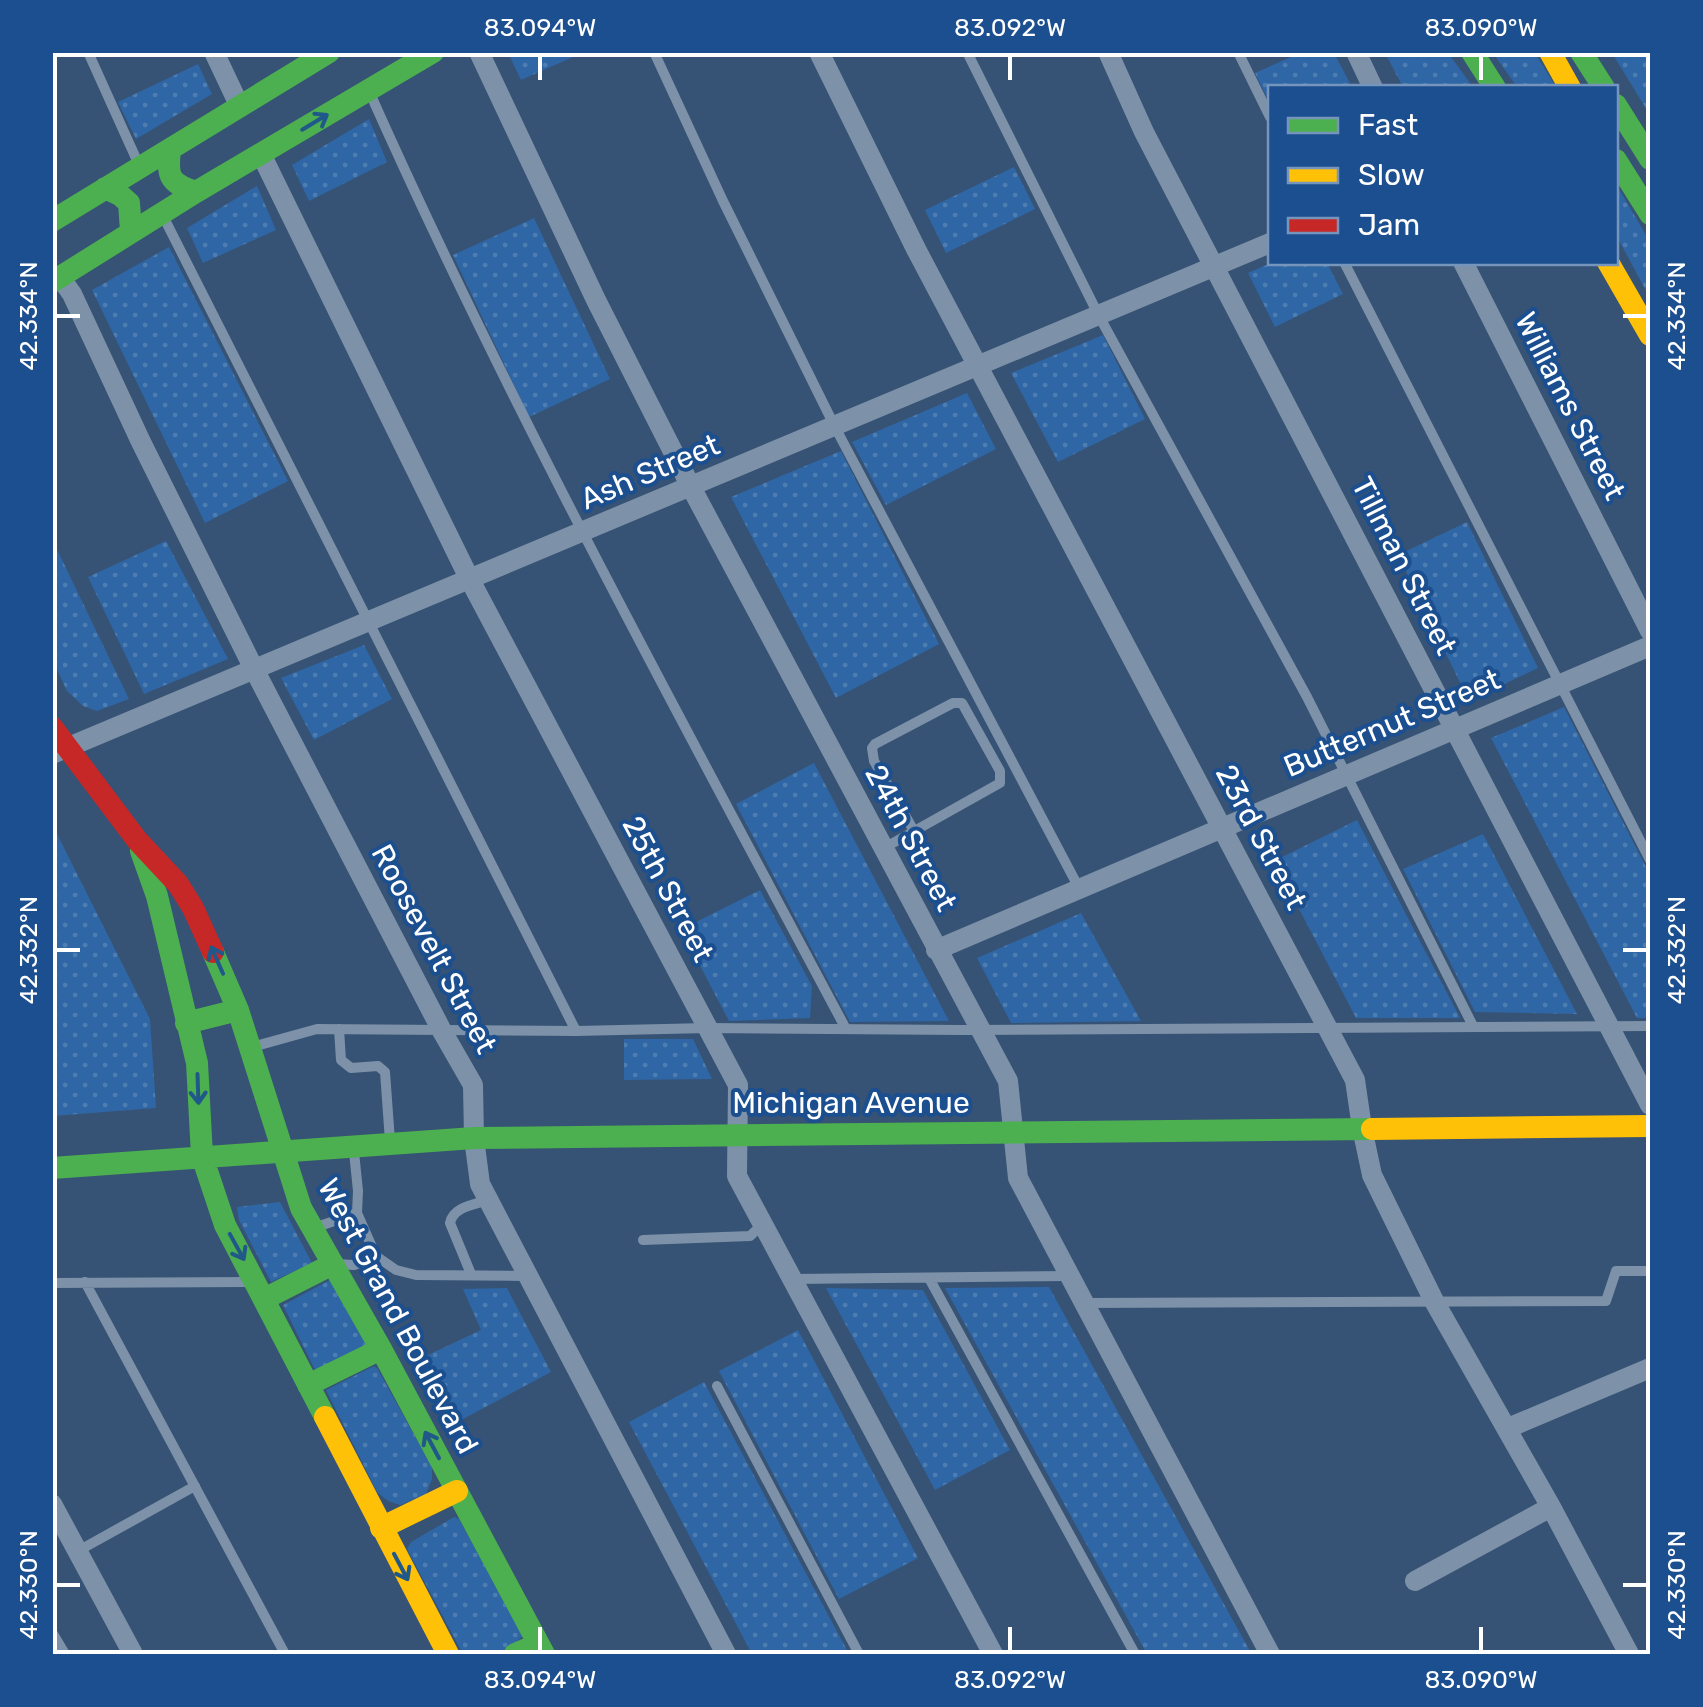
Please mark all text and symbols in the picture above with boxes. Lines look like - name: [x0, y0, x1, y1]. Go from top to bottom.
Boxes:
- text: 83.094°W: [484, 13, 596, 42]
- text: 83.092°W: [954, 13, 1066, 42]
- text: 83.090°W: [1424, 13, 1538, 42]
- legend: [1268, 85, 1618, 265]
- text: Fast: [1358, 107, 1418, 143]
- one-way arrow: [300, 112, 329, 132]
- text: Slow: [1358, 157, 1425, 193]
- text: Jam: [1358, 207, 1420, 243]
- text: 42.334°N: [14, 261, 43, 371]
- text: 42.334°N: [1662, 261, 1691, 371]
- street label: Williams Street: [1507, 306, 1633, 506]
- street label: Ash Street: [575, 426, 725, 517]
- street label: Tillman Street: [1344, 471, 1464, 661]
- street label: Butternut Street: [1278, 661, 1506, 785]
- street label: 24th Street: [858, 759, 965, 917]
- street label: 23rd Street: [1208, 759, 1314, 916]
- street label: 25th Street: [615, 810, 721, 968]
- street label: Roosevelt Street: [364, 838, 504, 1060]
- text: 42.332°N: [14, 896, 43, 1004]
- text: 42.332°N: [1662, 896, 1691, 1004]
- one-way arrow: [207, 945, 225, 975]
- one-way arrow: [189, 1072, 208, 1104]
- street label: Michigan Avenue: [732, 1085, 970, 1121]
- street label: West Grand Boulevard: [310, 1172, 486, 1460]
- one-way arrow: [227, 1231, 247, 1261]
- one-way arrow: [422, 1430, 441, 1460]
- text: 42.330°N: [14, 1530, 43, 1640]
- text: 42.330°N: [1662, 1530, 1691, 1640]
- one-way arrow: [392, 1551, 412, 1581]
- text: 83.094°W: [484, 1665, 596, 1694]
- text: 83.092°W: [954, 1665, 1066, 1694]
- text: 83.090°W: [1424, 1665, 1538, 1694]

